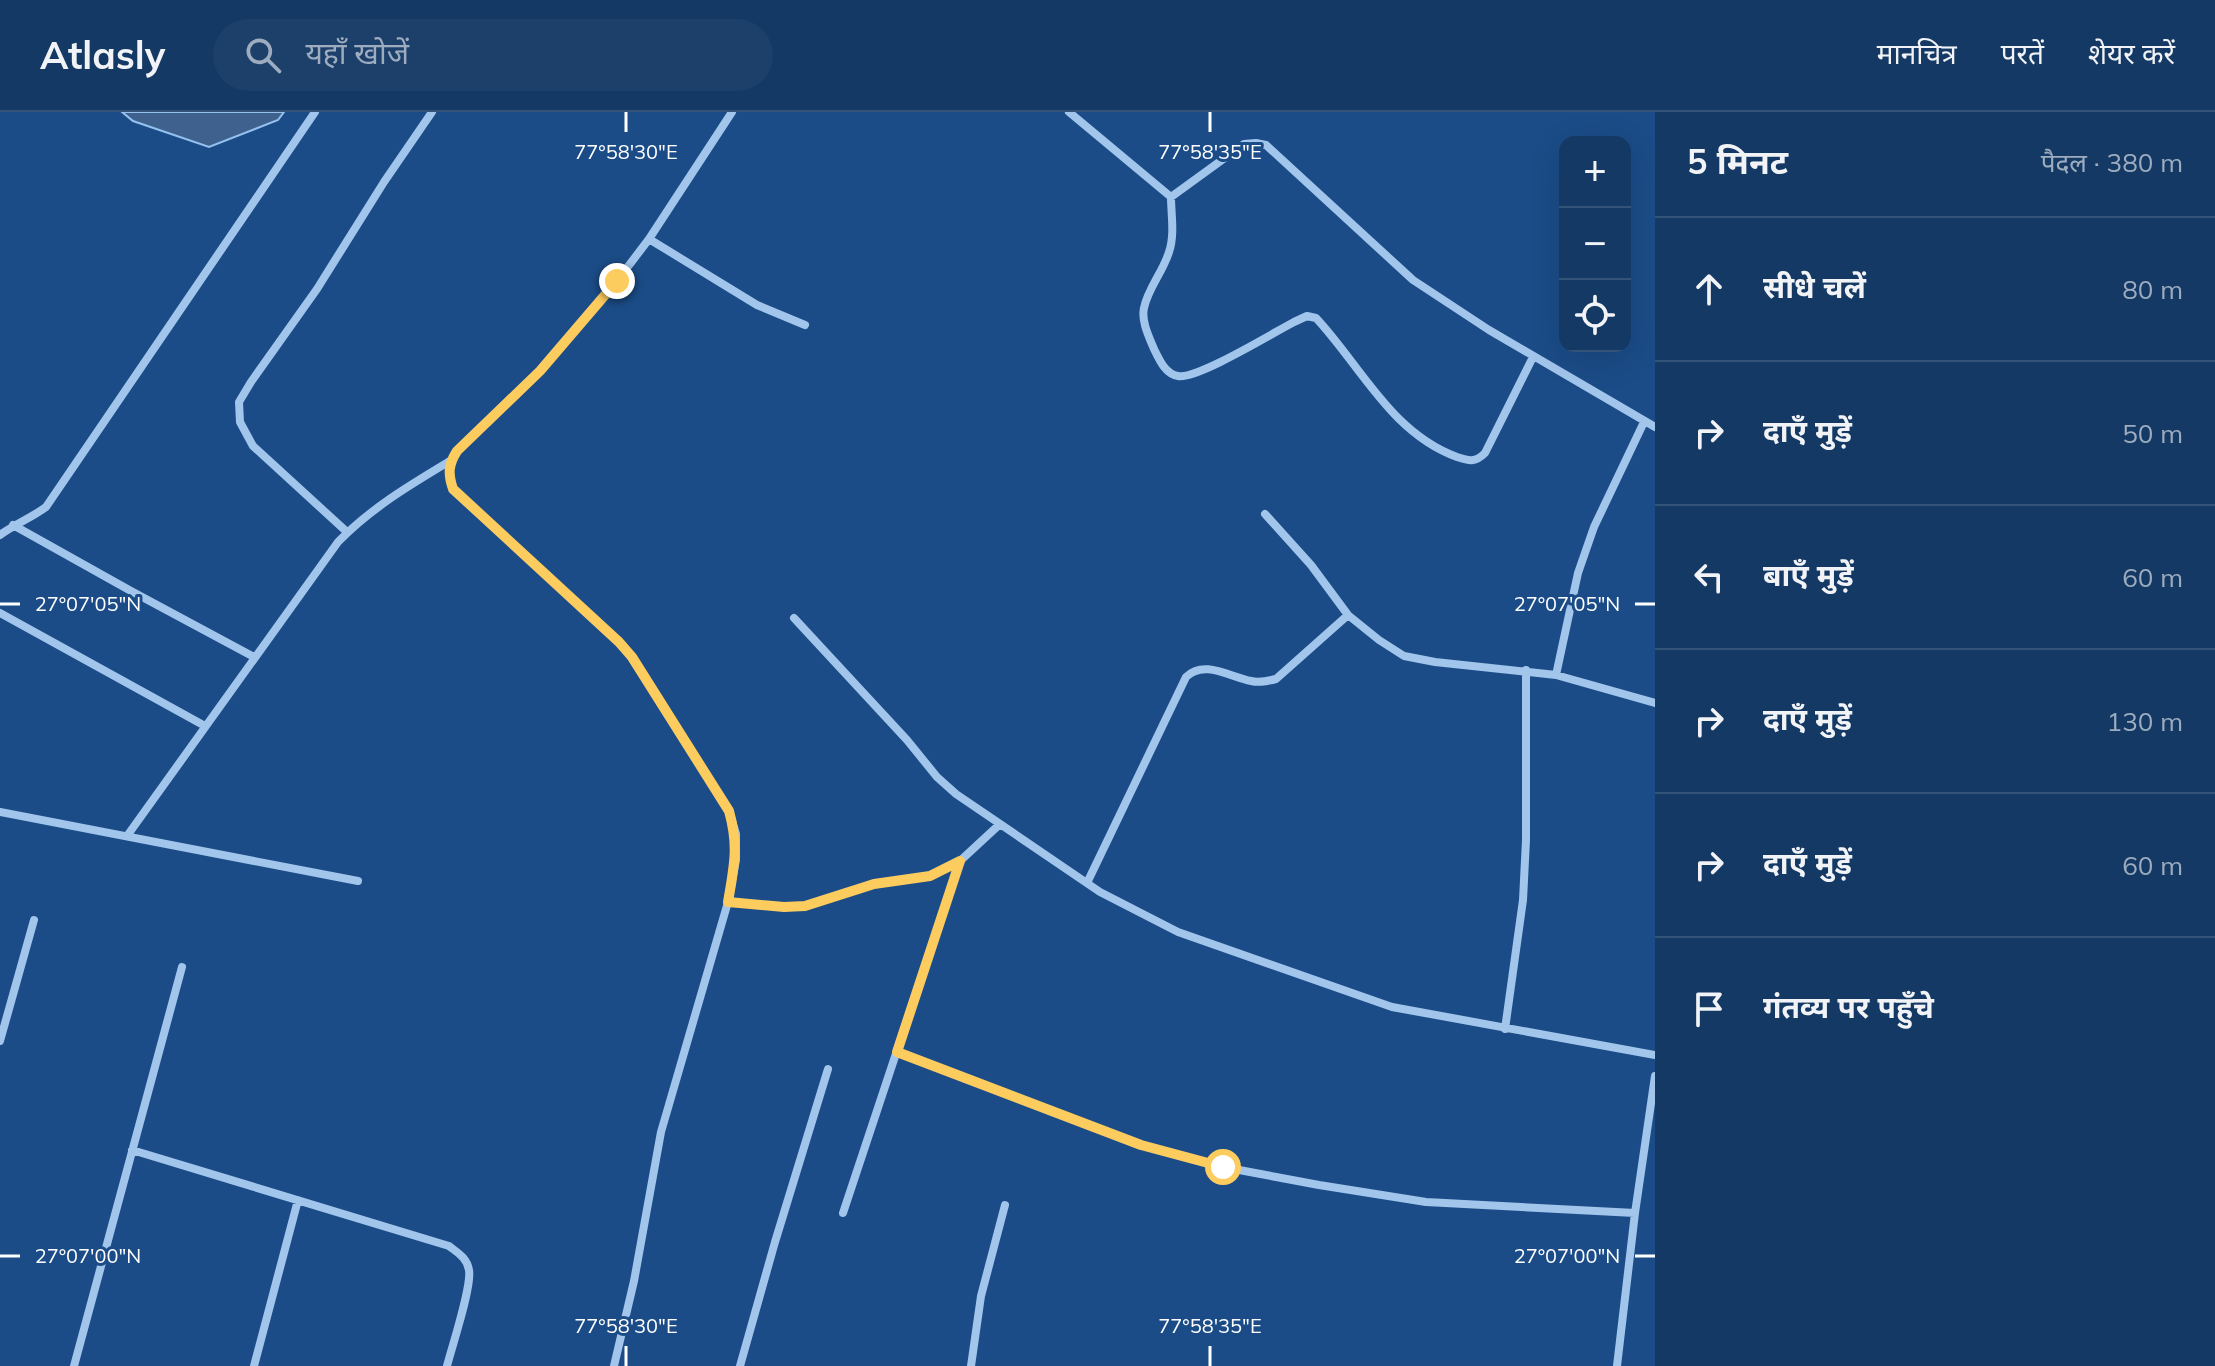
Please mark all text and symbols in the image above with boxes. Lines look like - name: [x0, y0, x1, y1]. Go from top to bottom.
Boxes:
- search box: [213, 19, 773, 91]
- text: Atlasly: [40, 31, 165, 79]
- icon: search: [241, 33, 285, 77]
- text: यहाँ खोजें: [305, 34, 409, 72]
- text: मानचित्र: [1877, 36, 1957, 71]
- text: परतें: [2001, 36, 2044, 71]
- text: शेयर करें: [2088, 36, 2175, 71]
- map controls: [1559, 136, 1631, 352]
- button: +: [1559, 136, 1631, 208]
- text: 77°58'30"E: [574, 139, 678, 164]
- text: 77°58'35"E: [1158, 139, 1262, 164]
- text: 5 मिनट: [1687, 140, 1788, 183]
- text: पैदल · 380 m: [2041, 146, 2183, 179]
- button: −: [1559, 208, 1631, 280]
- route end: [599, 263, 635, 299]
- icon: ahead: [1687, 267, 1731, 311]
- text: सीधे चलें: [1763, 268, 1866, 306]
- text: 80 m: [2122, 273, 2183, 306]
- button: locate: [1559, 280, 1631, 352]
- icon: right: [1687, 411, 1731, 455]
- text: दाएँ मुड़ें: [1763, 412, 1852, 450]
- text: 50 m: [2122, 417, 2183, 450]
- icon: left: [1687, 555, 1731, 599]
- text: बाएँ मुड़ें: [1763, 556, 1853, 594]
- text: 60 m: [2122, 561, 2183, 594]
- text: 27°07'05"N: [35, 591, 141, 616]
- text: 27°07'05"N: [1514, 591, 1620, 616]
- icon: right: [1687, 699, 1731, 743]
- text: दाएँ मुड़ें: [1763, 700, 1852, 738]
- text: 130 m: [2107, 705, 2183, 738]
- icon: right: [1687, 843, 1731, 887]
- text: दाएँ मुड़ें: [1763, 844, 1852, 882]
- text: 60 m: [2122, 849, 2183, 882]
- icon: arrive: [1687, 987, 1731, 1031]
- text: गंतव्य पर पहुँचे: [1763, 988, 1934, 1026]
- route start: [1205, 1149, 1241, 1185]
- text: 27°07'00"N: [35, 1243, 141, 1268]
- text: 27°07'00"N: [1514, 1243, 1620, 1268]
- text: 77°58'30"E: [574, 1313, 678, 1338]
- text: 77°58'35"E: [1158, 1313, 1262, 1338]

